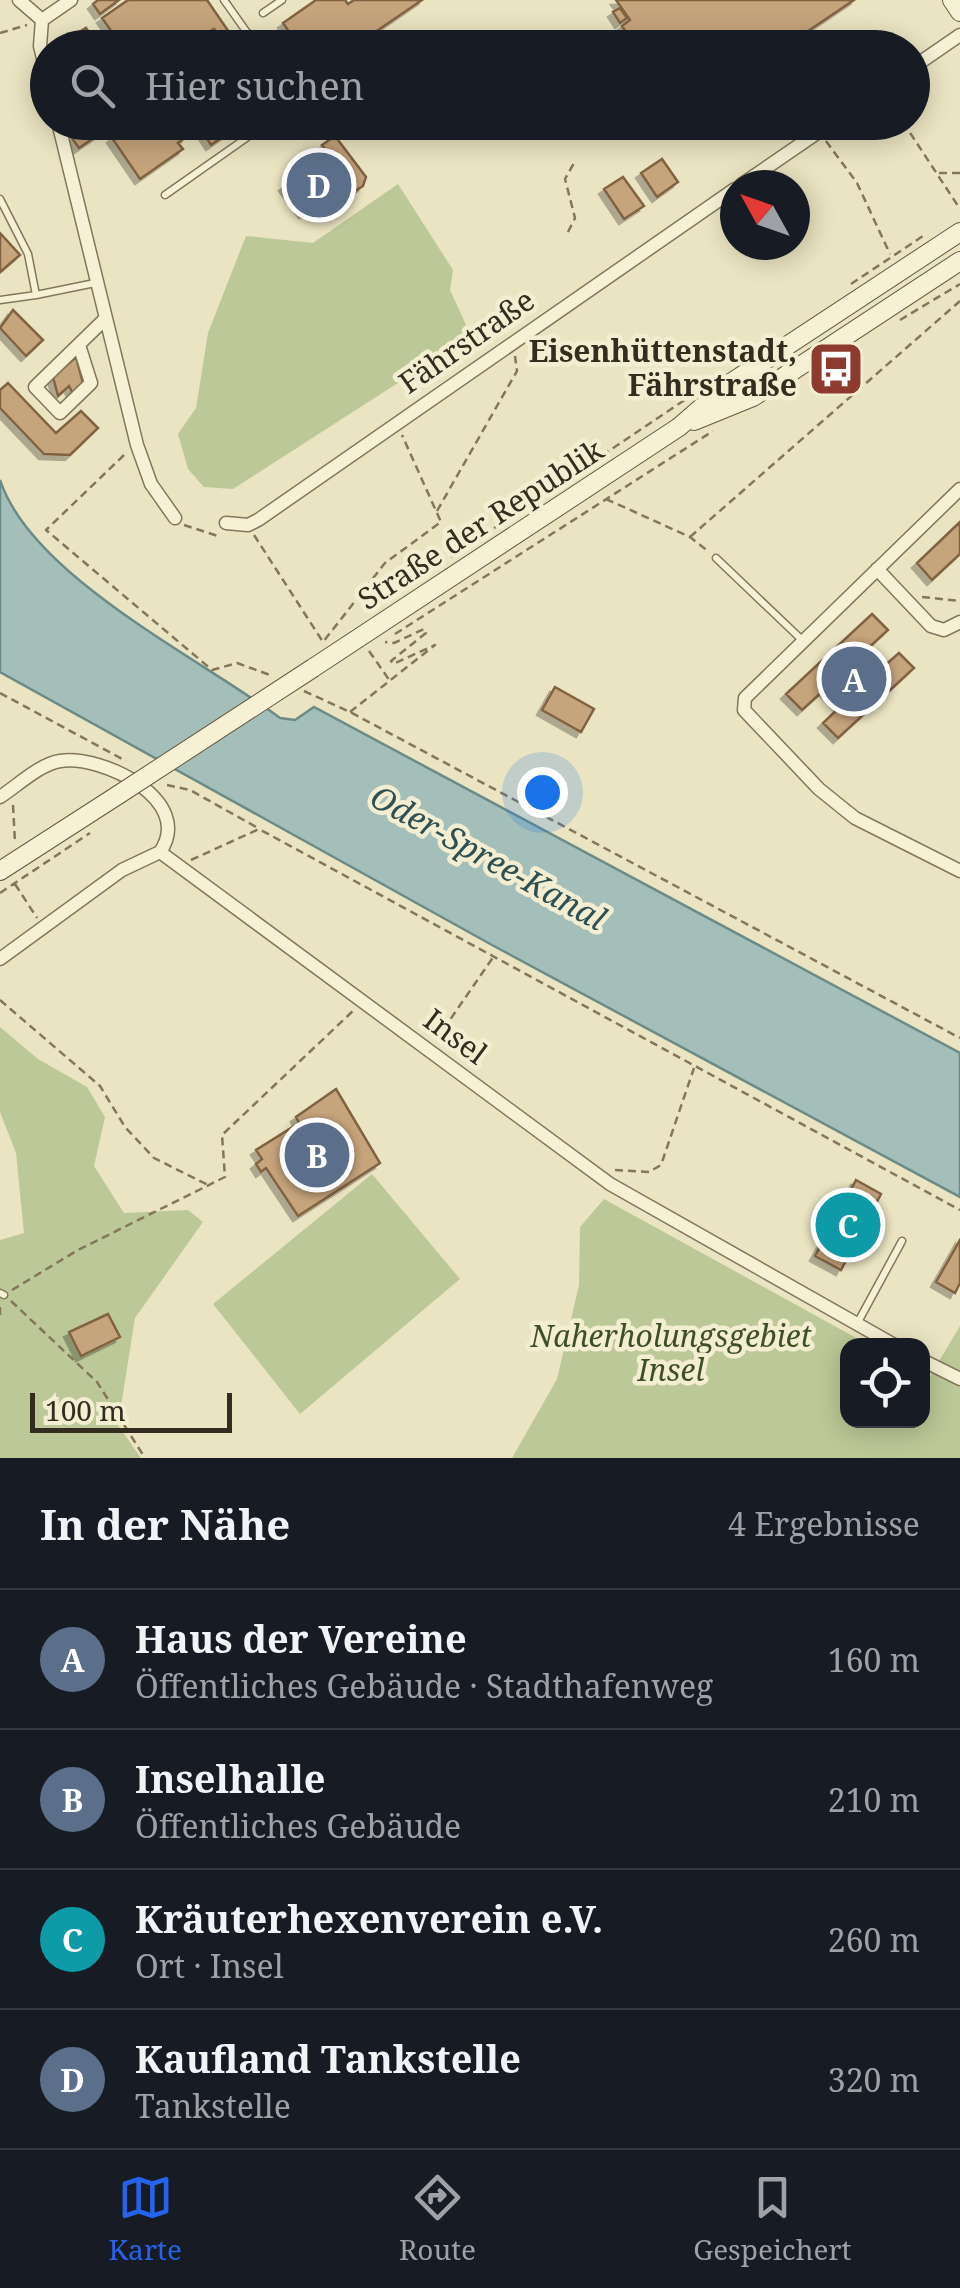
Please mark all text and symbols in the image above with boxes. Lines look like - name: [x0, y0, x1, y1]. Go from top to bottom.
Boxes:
- search box: [30, 30, 930, 140]
- icon: search: [65, 58, 120, 113]
- text: Hier suchen: [145, 59, 364, 111]
- pin: D: [286, 148, 352, 222]
- north arrow: [720, 170, 810, 260]
- street label: Fährstraße: [390, 279, 542, 402]
- place label: Eisenhüttenstadt, Fährstraße: [529, 330, 797, 405]
- bus stop icon: Eisenhüttenstadt, Fährstraße: [806, 339, 866, 399]
- street label: Straße der Republik: [349, 429, 611, 619]
- pin: A: [822, 642, 886, 716]
- your location: [517, 767, 568, 818]
- water label: Oder-Spree-Kanal: [363, 774, 614, 939]
- street label: Insel: [416, 999, 496, 1073]
- pin: B: [284, 1118, 350, 1192]
- pin: C: [816, 1188, 880, 1262]
- park label: Naherholungsgebiet Insel: [529, 1315, 813, 1390]
- map controls: [840, 1338, 930, 1428]
- button: locate: [840, 1338, 930, 1428]
- scale bar: [30, 1388, 232, 1432]
- text: 100 m: [45, 1391, 126, 1429]
- text: In der Nähe: [40, 1495, 290, 1552]
- text: 4 Ergebnisse: [728, 1502, 920, 1545]
- text: Haus der Vereine: [135, 1612, 467, 1664]
- text: A: [60, 1638, 85, 1681]
- text: 160 m: [828, 1638, 920, 1681]
- text: Öffentliches Gebäude · Stadthafenweg: [135, 1664, 713, 1707]
- text: Inselhalle: [135, 1752, 326, 1804]
- text: B: [62, 1778, 83, 1821]
- text: 210 m: [828, 1778, 920, 1821]
- text: Öffentliches Gebäude: [135, 1804, 461, 1847]
- text: Kräuterhexenverein e.V.: [135, 1892, 603, 1944]
- text: C: [62, 1918, 83, 1961]
- text: 260 m: [828, 1918, 920, 1961]
- text: Ort · Insel: [135, 1944, 284, 1987]
- text: Kaufland Tankstelle: [135, 2032, 521, 2084]
- text: D: [60, 2058, 85, 2101]
- text: 320 m: [828, 2058, 920, 2101]
- text: Tankstelle: [135, 2084, 291, 2127]
- tab: Karte: [109, 2170, 182, 2268]
- tab: Route: [399, 2170, 476, 2268]
- tab: Gespeichert: [693, 2170, 851, 2268]

